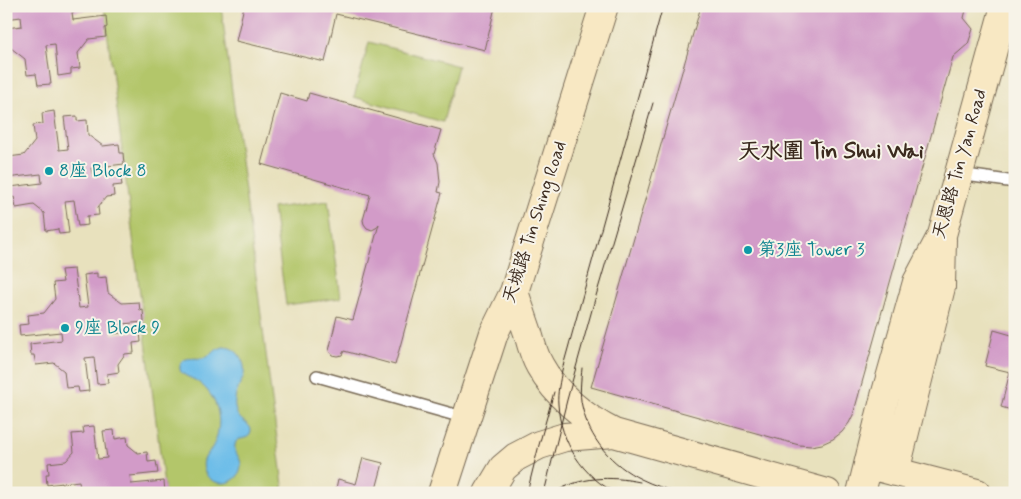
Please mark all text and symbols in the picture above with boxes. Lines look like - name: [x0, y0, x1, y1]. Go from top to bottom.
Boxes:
- street label: 天恩路 Tin Yan Road: [927, 86, 993, 242]
- street label: 天城路 Tin Shing Road: [497, 138, 573, 306]
- district label: 天水圍 Tin Shui Wai: [738, 138, 924, 166]
- place label: 8座 Block 8: [59, 159, 147, 183]
- marker: 8座 Block 8: [43, 165, 55, 177]
- place label: 第3座 Tower 3: [758, 238, 865, 262]
- marker: 第3座 Tower 3: [742, 244, 754, 256]
- place label: 9座 Block 9: [75, 316, 160, 340]
- marker: 9座 Block 9: [59, 322, 71, 334]

